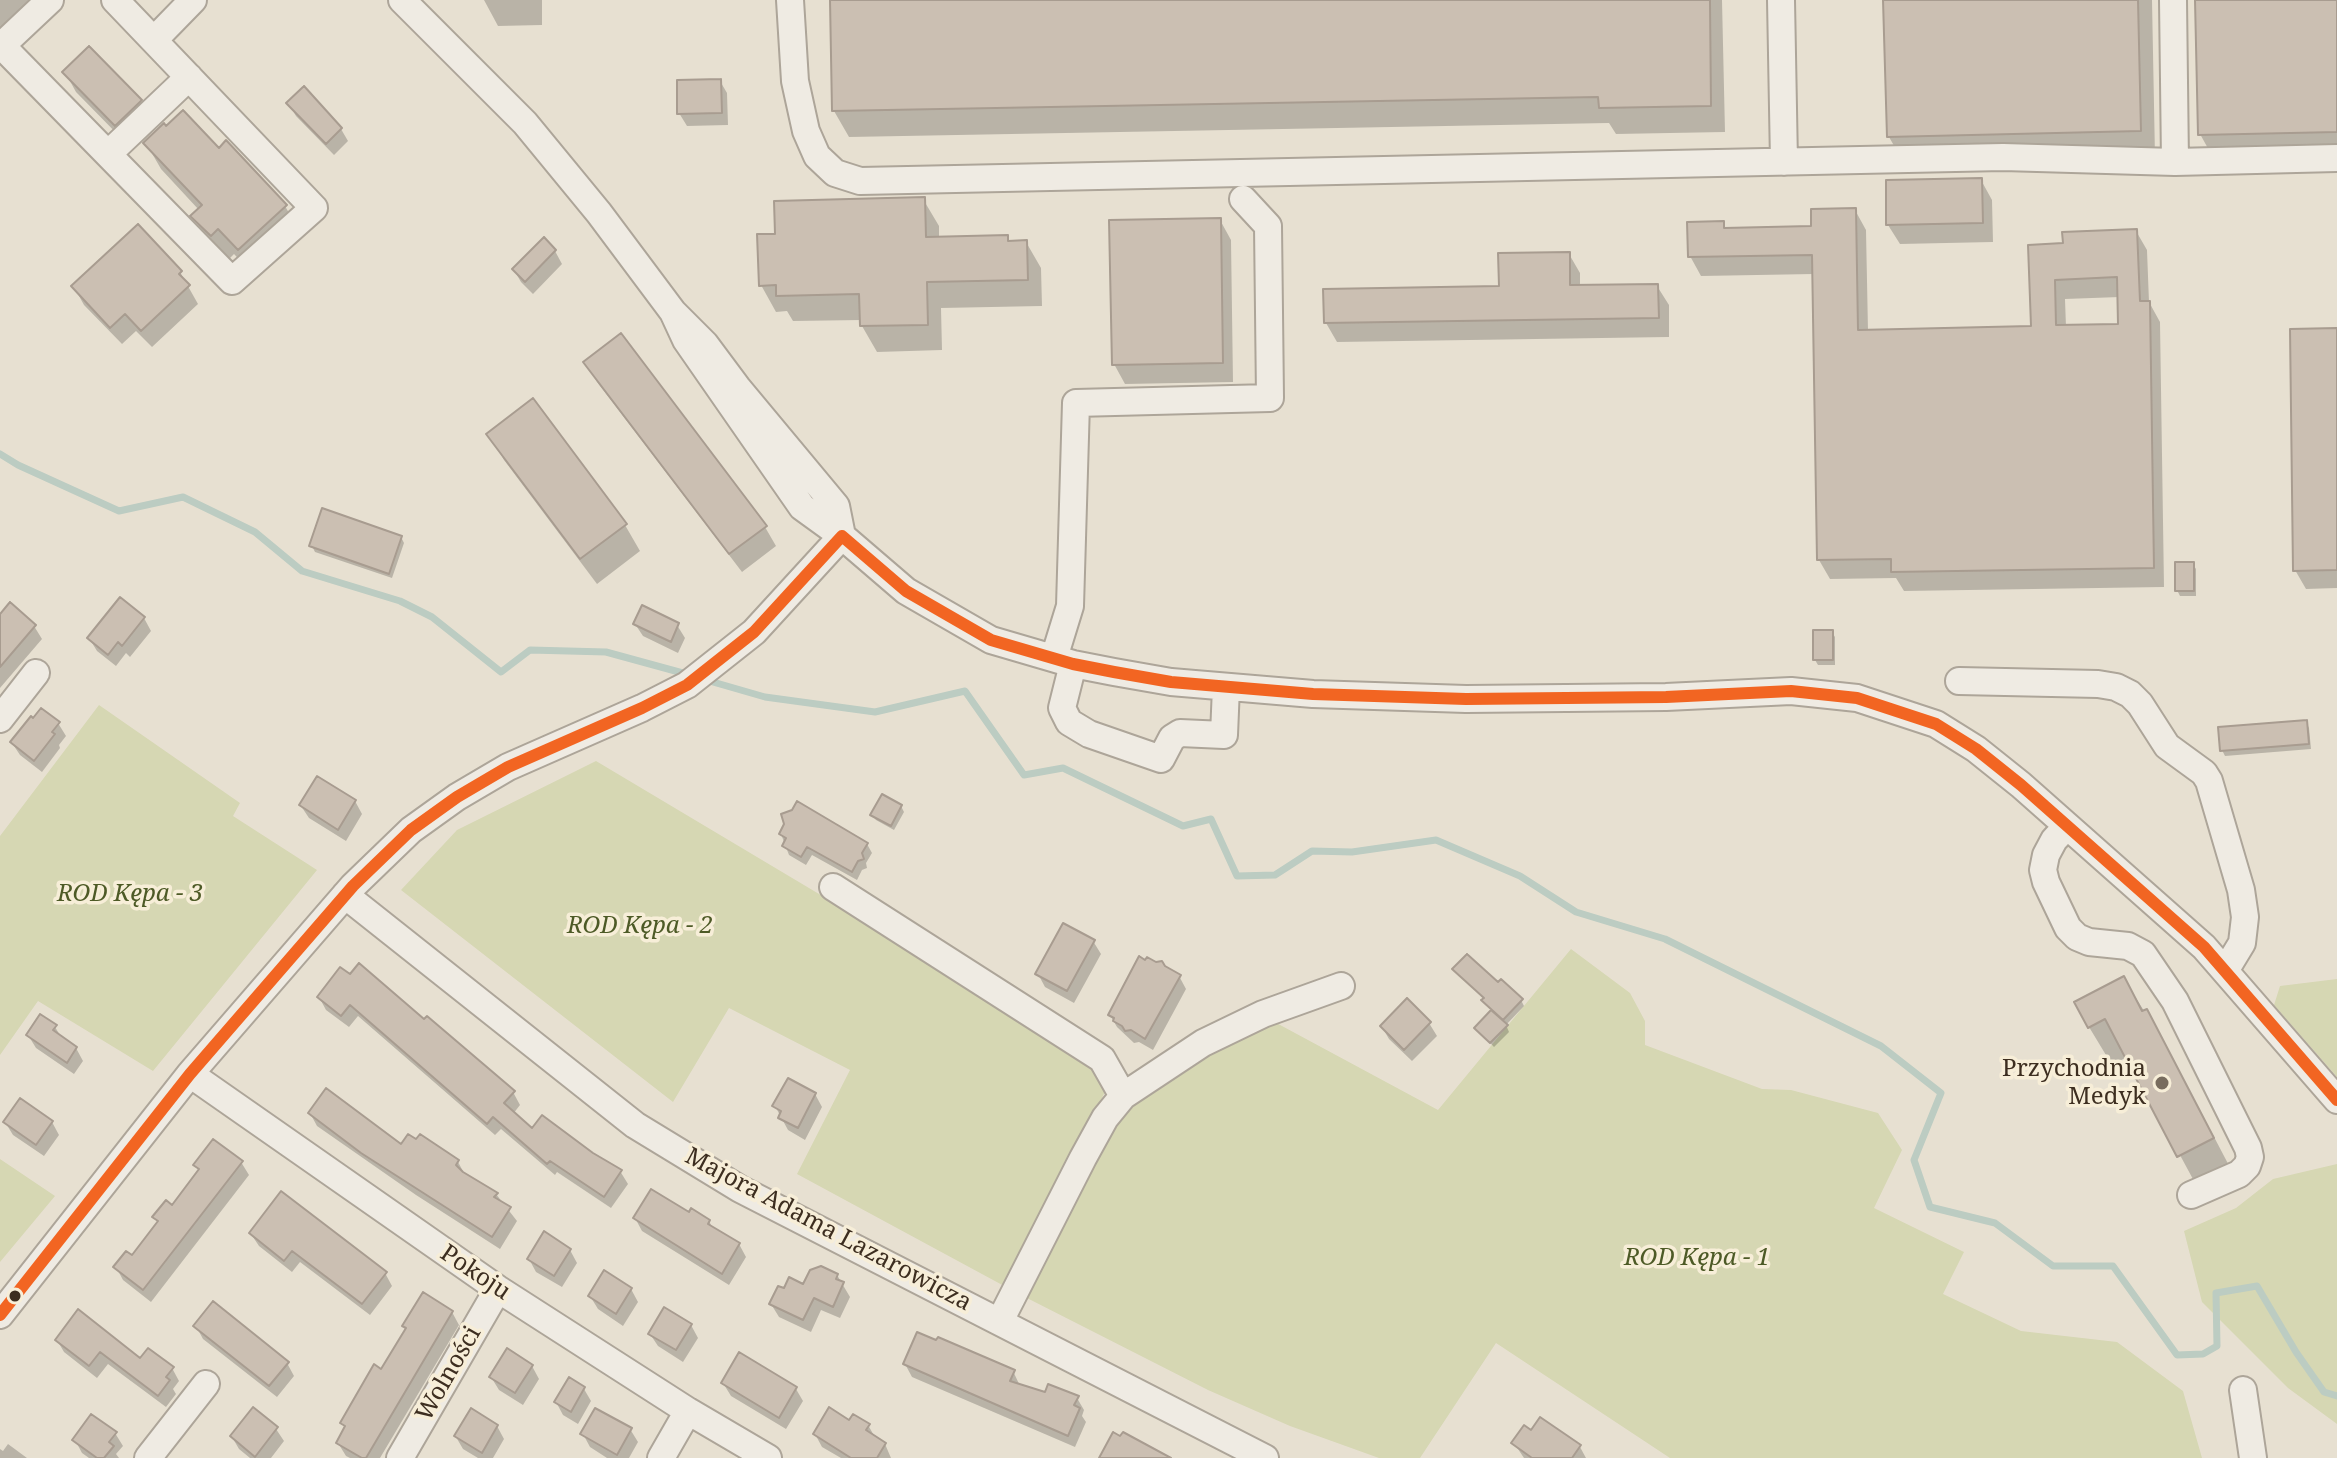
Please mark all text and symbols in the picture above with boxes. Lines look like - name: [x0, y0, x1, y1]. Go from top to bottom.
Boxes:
- park label: ROD Kępa - 3: [57, 880, 203, 908]
- park label: ROD Kępa - 2: [567, 912, 713, 940]
- place label: Przychodnia Medyk: [2002, 1055, 2146, 1111]
- marker: Przychodnia Medyk: [2153, 1074, 2171, 1092]
- street label: Majora Adama Lazarowicza: [680, 1142, 976, 1318]
- street label: Pokoju: [435, 1239, 515, 1307]
- park label: ROD Kępa - 1: [1624, 1244, 1770, 1272]
- unlabelled marker: [7, 1288, 23, 1304]
- street label: Wolności: [410, 1321, 488, 1427]

